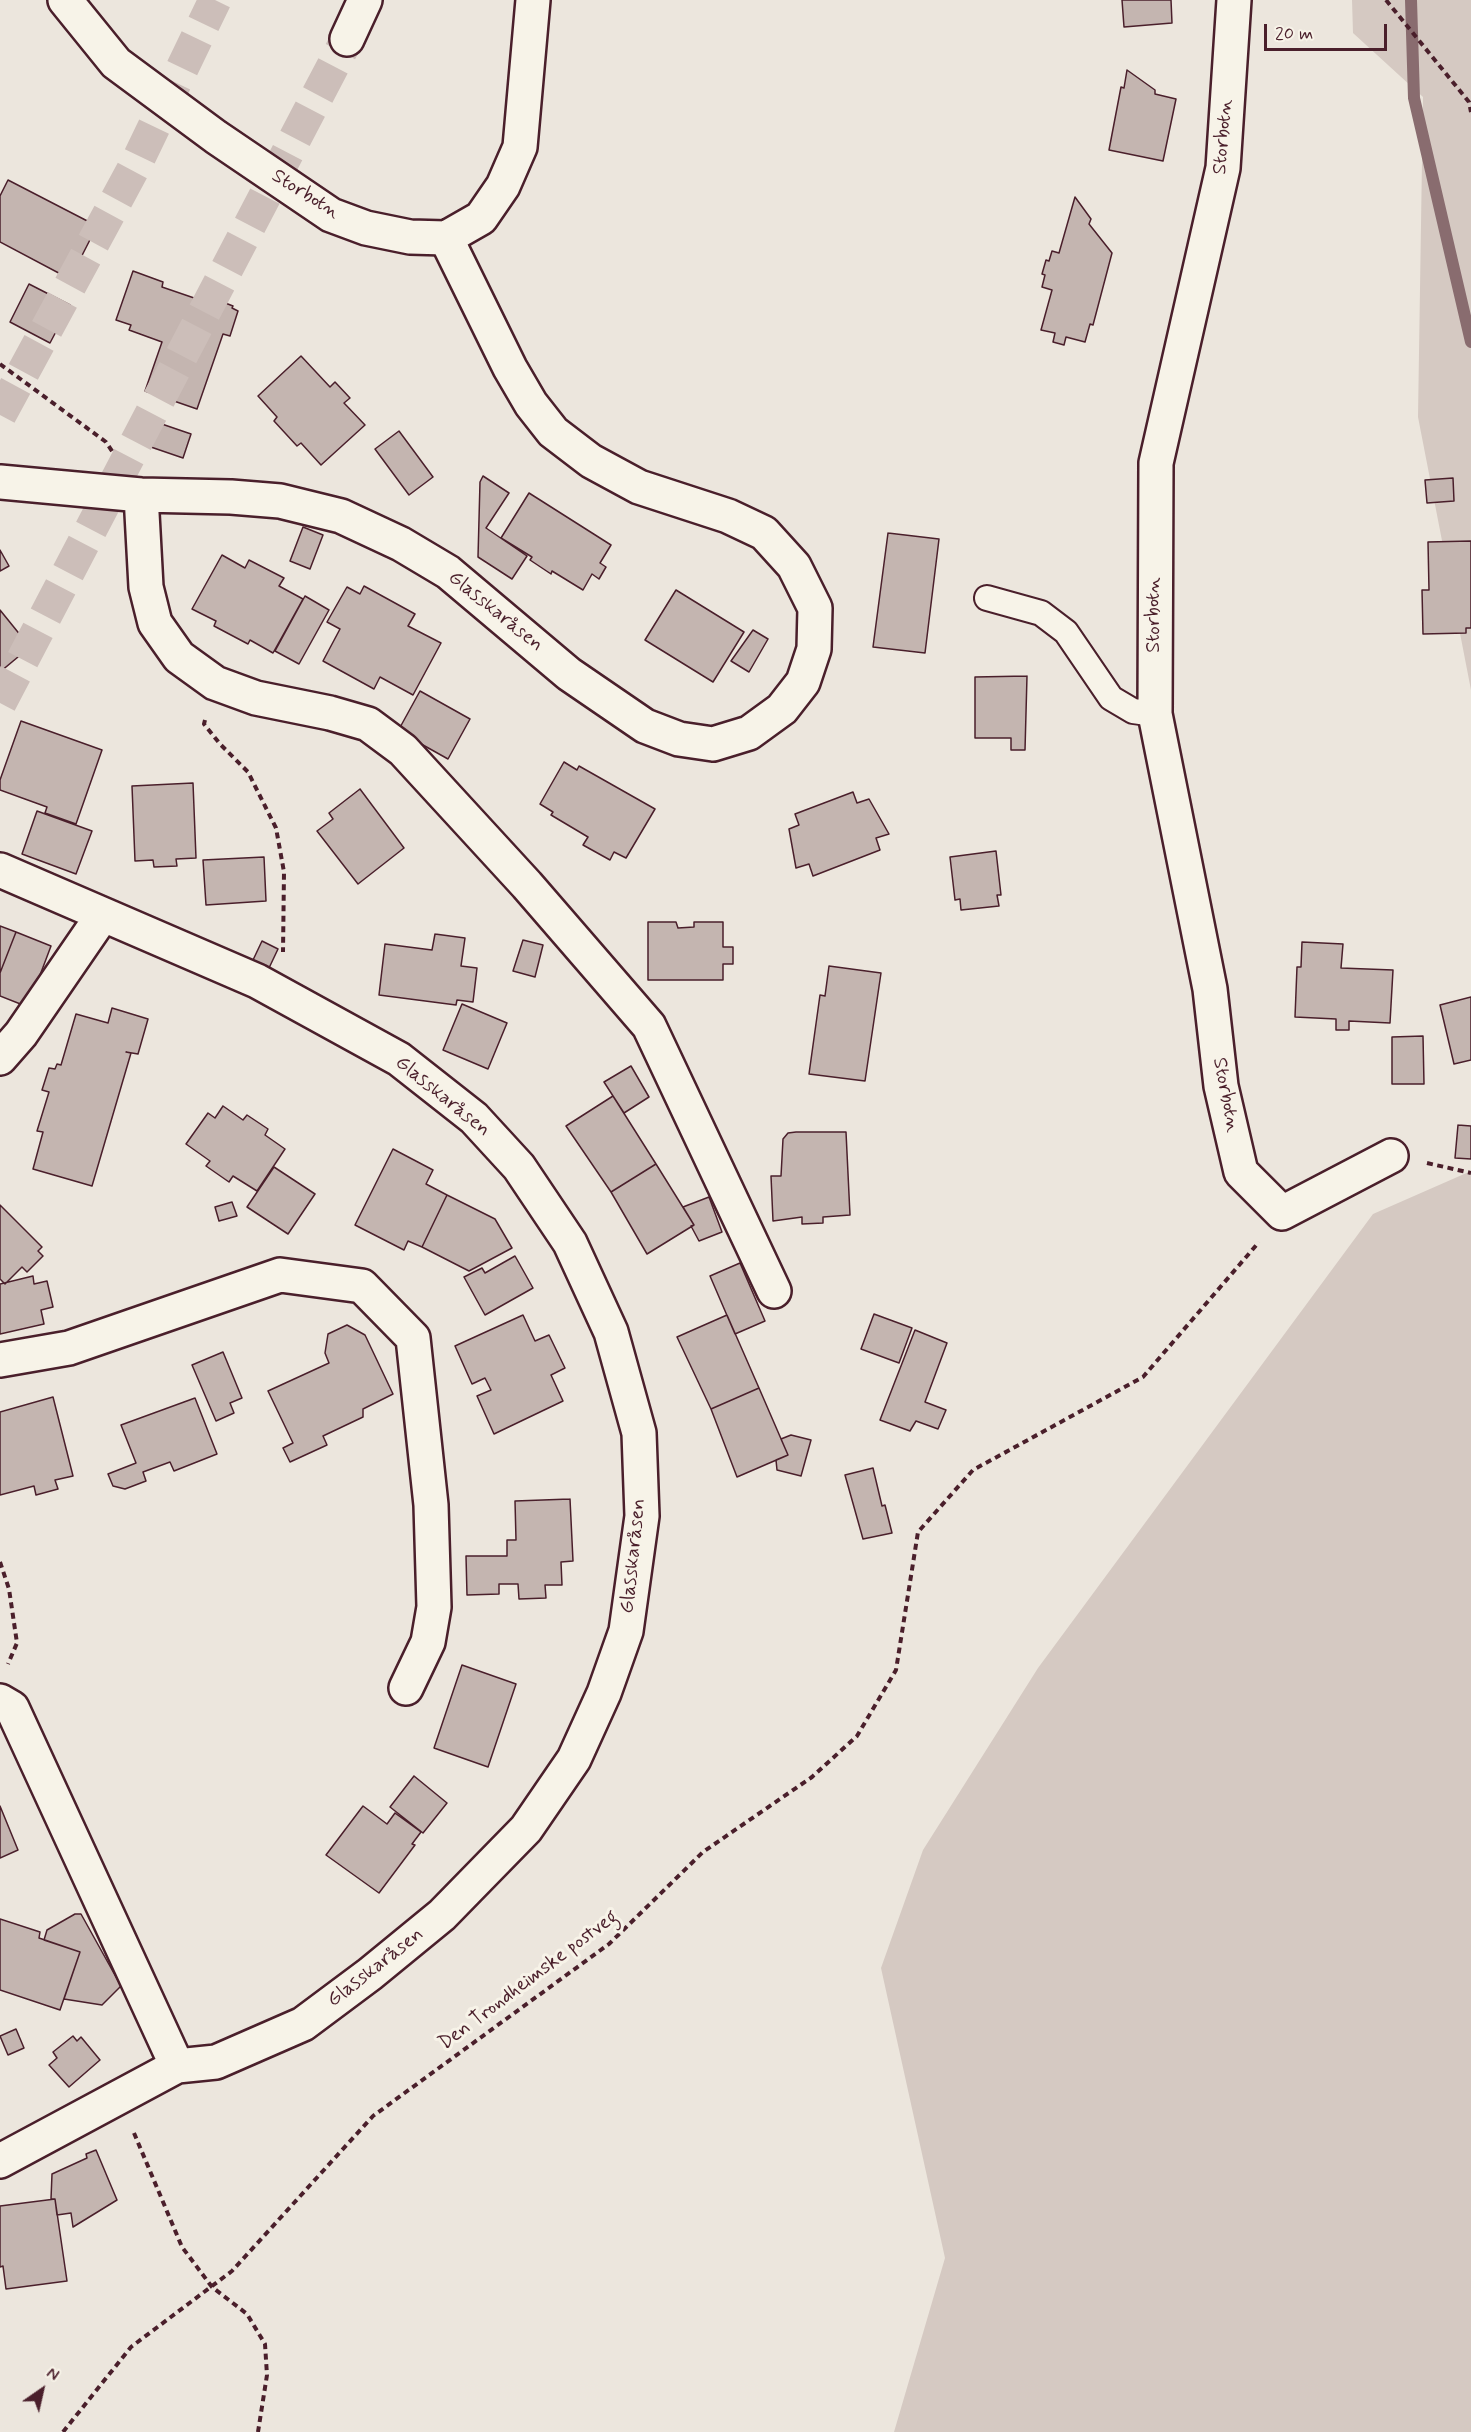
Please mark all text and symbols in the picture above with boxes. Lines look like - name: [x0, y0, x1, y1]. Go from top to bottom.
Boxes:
- scale bar: [1267, 12, 1390, 50]
- text: 20 m: [1275, 22, 1313, 46]
- street label: Storbotn: [1209, 98, 1239, 176]
- street label: Storbotn: [267, 165, 343, 225]
- street label: Glasskaråsen: [443, 566, 547, 658]
- street label: Storbotn: [1143, 577, 1167, 653]
- street label: Glasskaråsen: [390, 1051, 494, 1143]
- street label: Storbotn: [1206, 1056, 1244, 1134]
- street label: Glasskaråsen: [616, 1497, 652, 1615]
- street label: Den Trondheimske postveg: [435, 1906, 623, 2056]
- street label: Glasskaråsen: [323, 1923, 429, 2013]
- north arrow: [12, 2360, 72, 2420]
- text: N: [42, 2363, 63, 2386]

